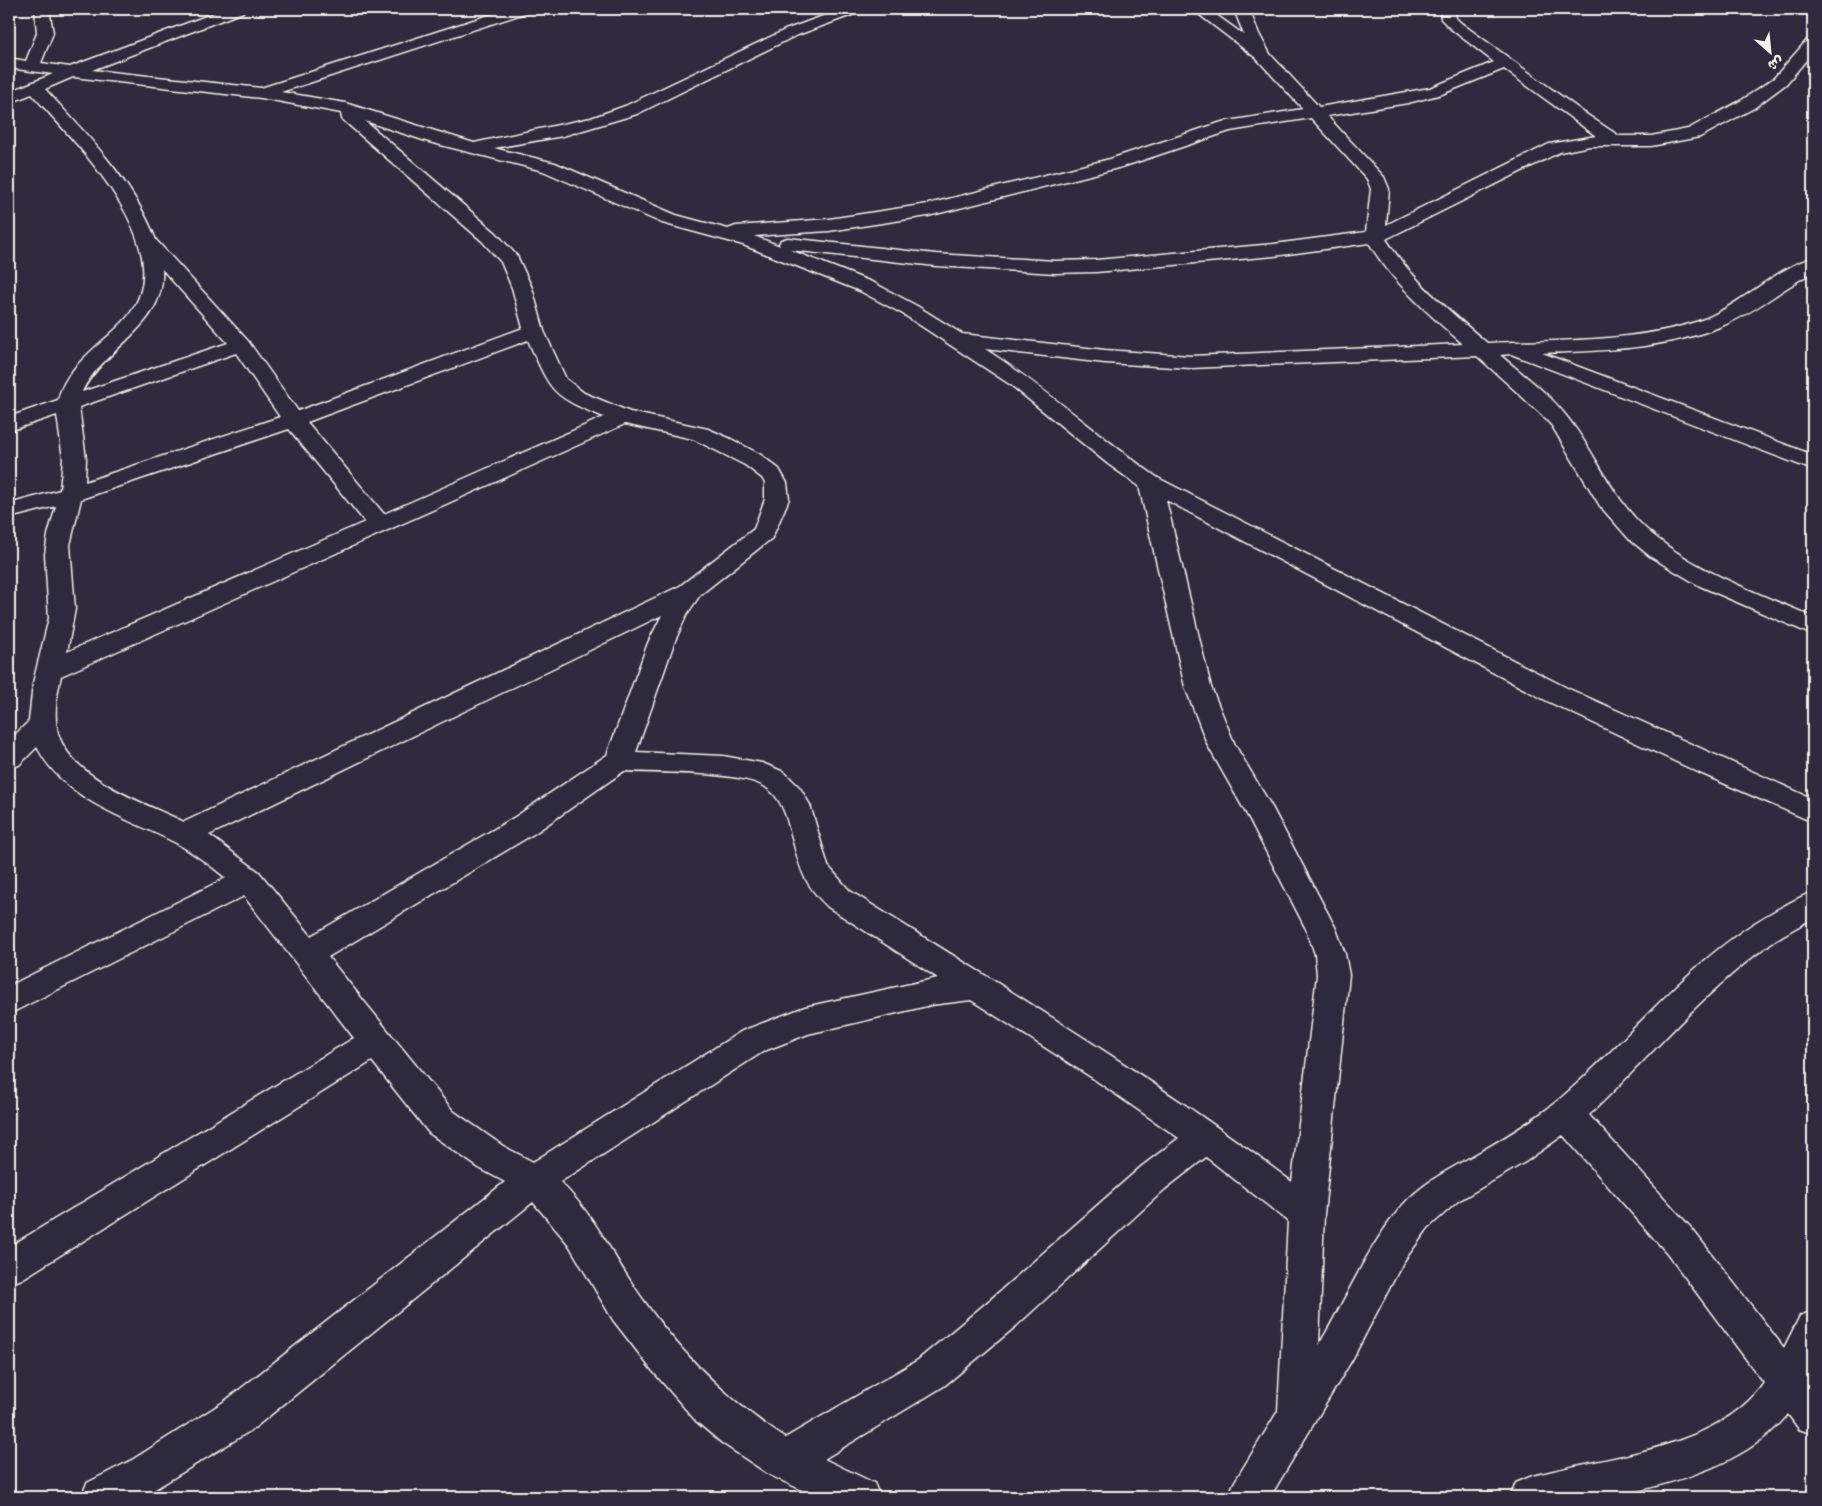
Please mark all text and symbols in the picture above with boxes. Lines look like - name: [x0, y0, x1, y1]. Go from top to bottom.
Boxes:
- north arrow: [1744, 28, 1794, 78]
- text: ش: [1763, 49, 1788, 78]

